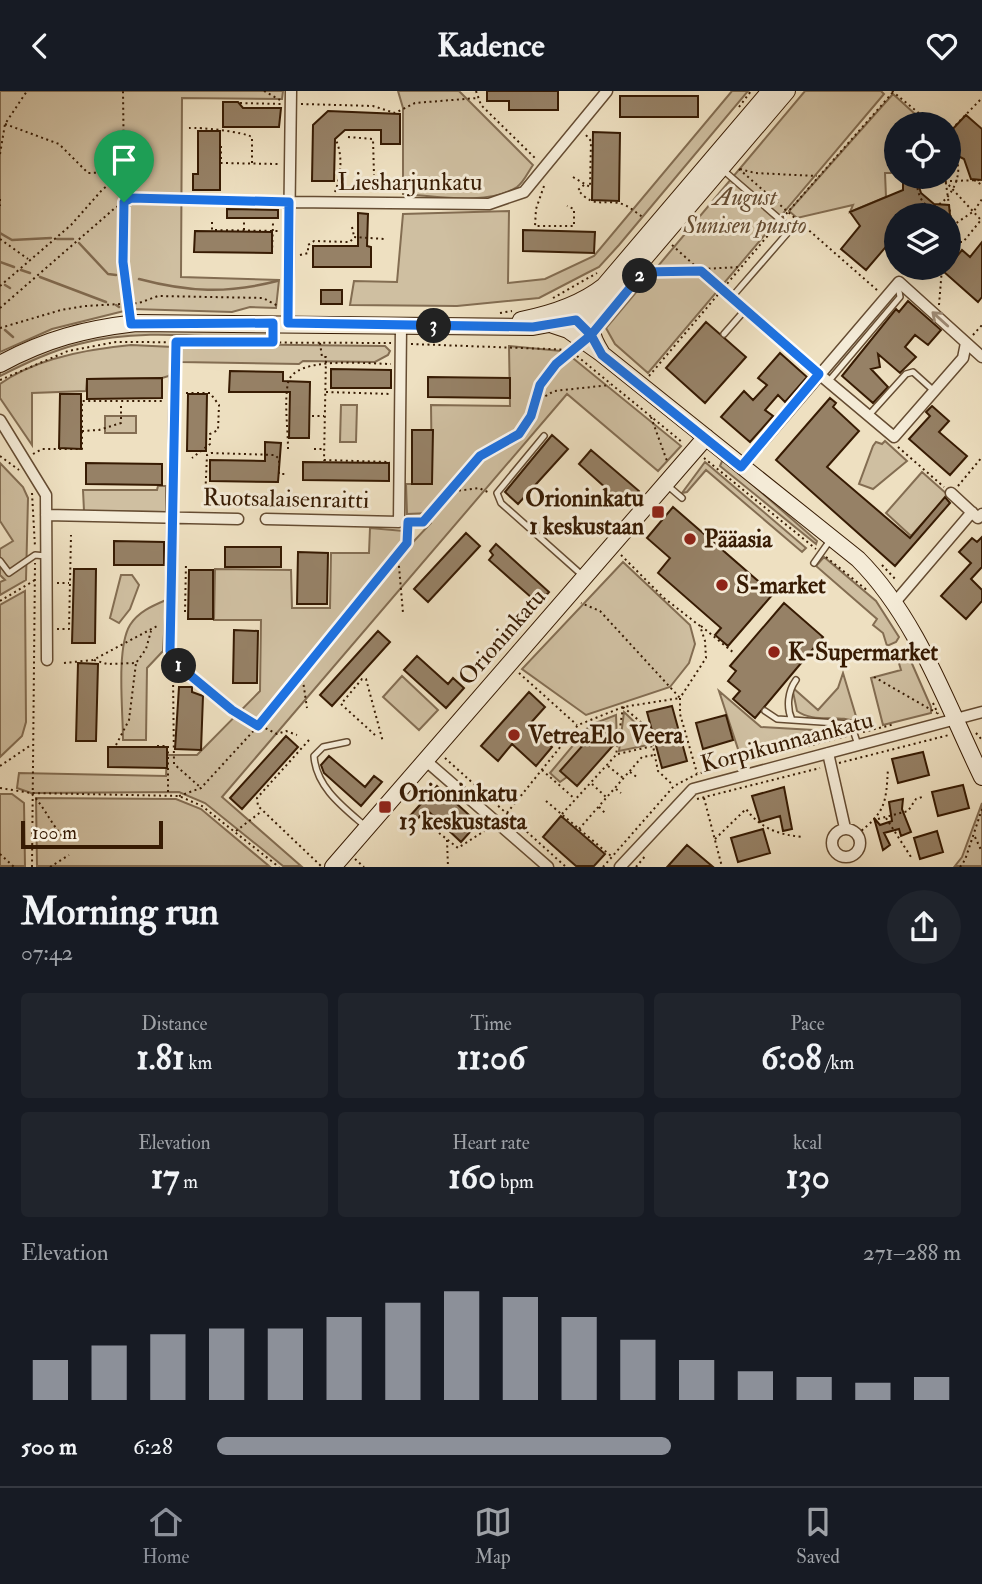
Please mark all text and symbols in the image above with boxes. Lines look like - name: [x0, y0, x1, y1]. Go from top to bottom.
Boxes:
- text: Kadence: [437, 26, 545, 66]
- icon: back: [21, 27, 59, 65]
- icon: heart: [923, 27, 961, 65]
- map controls: [884, 112, 961, 280]
- button: locate: [884, 112, 961, 189]
- pin: [94, 130, 154, 202]
- icon: arrive: [105, 141, 143, 179]
- street label: Liesharjunkatu: [338, 167, 482, 198]
- park label: August Sunisen puisto: [682, 182, 807, 241]
- button: layers: [884, 203, 961, 280]
- pin: 2: [622, 259, 658, 293]
- text: 2: [635, 263, 644, 287]
- pin: 3: [416, 309, 452, 343]
- one-way arrow: [932, 312, 950, 328]
- text: 3: [430, 313, 437, 337]
- street label: Ruotsalaisenraitti: [202, 482, 370, 516]
- place label: Orioninkatu 1 keskustaan: [525, 483, 645, 542]
- marker: Orioninkatu 1 keskustaan: [650, 504, 666, 520]
- place label: Pääasia: [704, 524, 773, 555]
- marker: Pääasia: [682, 531, 698, 547]
- place label: S-market: [736, 570, 826, 601]
- marker: S-market: [714, 577, 730, 593]
- street label: Orioninkatu: [451, 582, 553, 692]
- place label: K-Supermarket: [788, 637, 938, 668]
- marker: K-Supermarket: [766, 644, 782, 660]
- pin: 1: [162, 649, 196, 683]
- text: 1: [175, 653, 182, 677]
- street label: Korpikunnaankatu: [697, 704, 877, 780]
- place label: VetreaElo Veera: [527, 720, 684, 751]
- marker: VetreaElo Veera: [506, 727, 522, 743]
- place label: Orioninkatu 13 keskustasta: [399, 778, 528, 837]
- marker: Orioninkatu 13 keskustasta: [377, 799, 393, 815]
- scale bar: [21, 817, 163, 849]
- text: 100 m: [32, 821, 77, 845]
- text: Morning run: [21, 888, 219, 936]
- button: share: [887, 890, 961, 964]
- text: 07:42: [21, 938, 73, 967]
- text: Distance: [141, 1012, 208, 1036]
- text: Time: [470, 1012, 512, 1036]
- text: Pace: [791, 1012, 825, 1036]
- text: 1.81: [136, 1036, 185, 1080]
- text: 11:06: [456, 1036, 526, 1080]
- text: 6:08: [761, 1036, 822, 1080]
- text: km: [185, 1051, 212, 1075]
- text: /km: [822, 1051, 854, 1075]
- text: Elevation: [138, 1131, 211, 1155]
- text: Heart rate: [452, 1131, 530, 1155]
- text: kcal: [793, 1131, 822, 1155]
- text: 17: [151, 1155, 179, 1199]
- text: 160: [448, 1155, 496, 1199]
- text: 130: [786, 1155, 830, 1199]
- text: m: [179, 1170, 198, 1194]
- text: bpm: [496, 1170, 534, 1194]
- text: Elevation: [21, 1238, 109, 1267]
- text: 271–288 m: [863, 1238, 961, 1267]
- text: 500 m: [21, 1432, 77, 1461]
- text: 6:28: [133, 1432, 173, 1461]
- tab: Home: [142, 1503, 189, 1569]
- tab: Map: [474, 1503, 512, 1569]
- tab: Saved: [796, 1503, 840, 1569]

